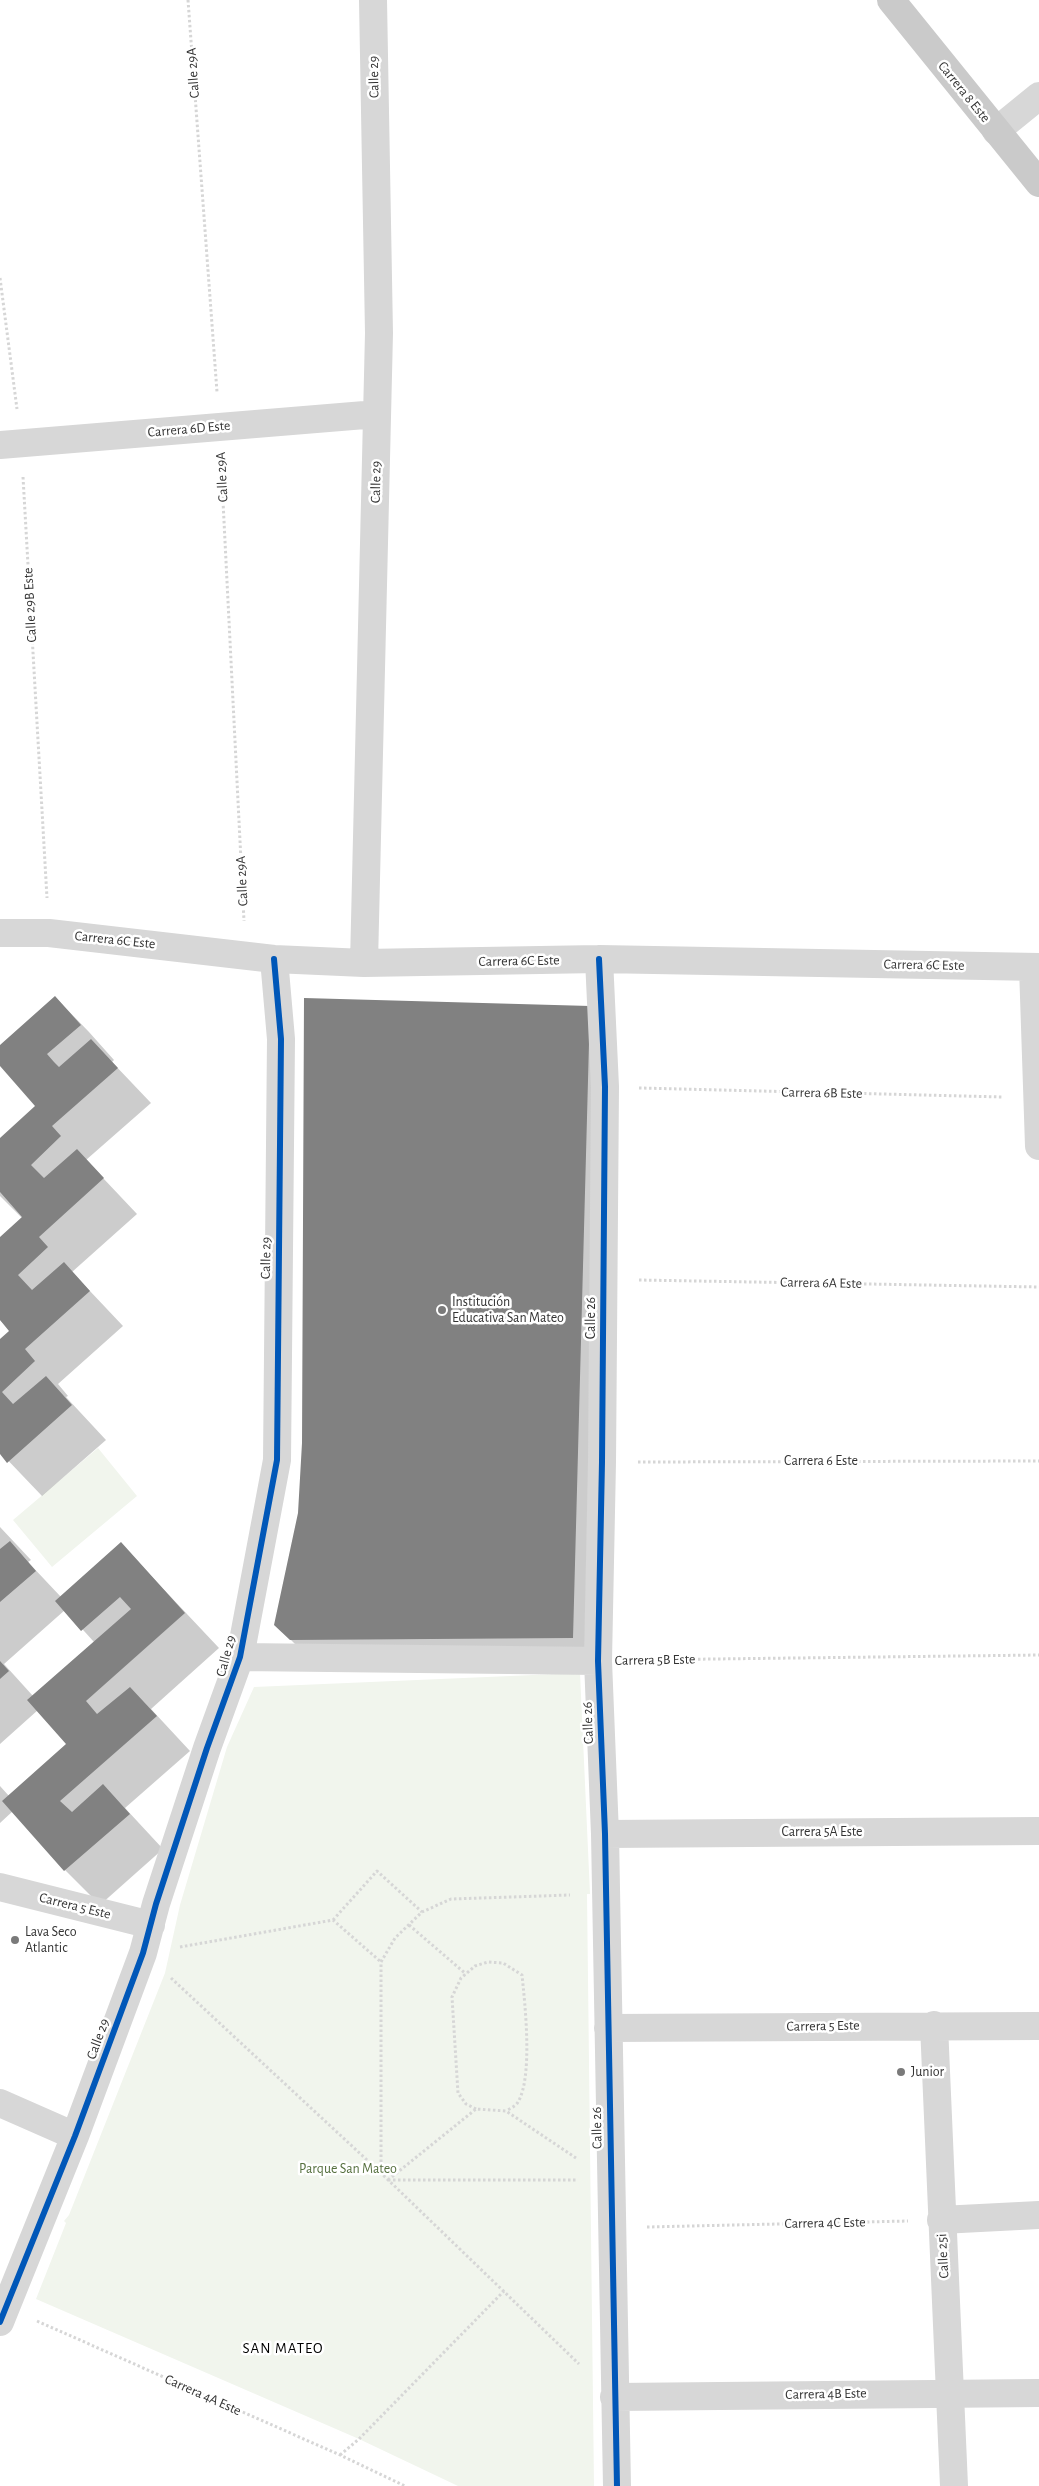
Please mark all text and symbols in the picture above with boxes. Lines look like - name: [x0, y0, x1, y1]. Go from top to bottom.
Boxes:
- street label: Calle 29A: [183, 47, 203, 99]
- street label: Calle 29: [365, 56, 383, 98]
- street label: Carrera 8 Este: [934, 58, 994, 126]
- street label: Carrera 6D Este: [147, 417, 231, 441]
- street label: Calle 29A: [212, 451, 232, 503]
- street label: Calle 29: [367, 461, 385, 503]
- street label: Calle 29B Este: [20, 567, 40, 643]
- street label: Calle 29A: [232, 855, 252, 907]
- street label: Carrera 6C Este: [74, 927, 156, 953]
- street label: Carrera 6C Este: [478, 952, 560, 970]
- street label: Carrera 6C Este: [883, 956, 965, 974]
- street label: Carrera 6B Este: [781, 1084, 863, 1102]
- street label: Calle 29: [257, 1237, 275, 1279]
- street label: Carrera 6A Este: [780, 1274, 862, 1292]
- place label: Institución Educativa San Mateo: [452, 1294, 564, 1326]
- street label: Calle 26: [583, 1297, 599, 1339]
- marker: Institución Educativa San Mateo: [436, 1304, 448, 1316]
- street label: Carrera 6 Este: [784, 1453, 858, 1469]
- street label: Calle 29: [212, 1633, 240, 1679]
- street label: Carrera 5B Este: [615, 1651, 695, 1669]
- street label: Calle 26: [579, 1702, 597, 1744]
- street label: Carrera 5A Este: [781, 1824, 863, 1840]
- street label: Carrera 5 Este: [38, 1889, 112, 1923]
- place label: Lava Seco Atlantic: [25, 1924, 77, 1956]
- marker: Lava Seco Atlantic: [9, 1934, 21, 1946]
- street label: Calle 29: [83, 2016, 113, 2062]
- street label: Carrera 5 Este: [786, 2017, 860, 2035]
- place label: Junior: [911, 2064, 944, 2080]
- marker: Junior: [895, 2066, 907, 2078]
- street label: Calle 26: [588, 2107, 606, 2149]
- park label: Parque San Mateo: [299, 2161, 397, 2177]
- street label: Carrera 4C Este: [784, 2214, 866, 2232]
- street label: Calle 25i: [933, 2233, 953, 2279]
- district label: SAN MATEO: [241, 2339, 325, 2357]
- street label: Carrera 4A Este: [162, 2371, 244, 2419]
- street label: Carrera 4B Este: [785, 2385, 867, 2403]

